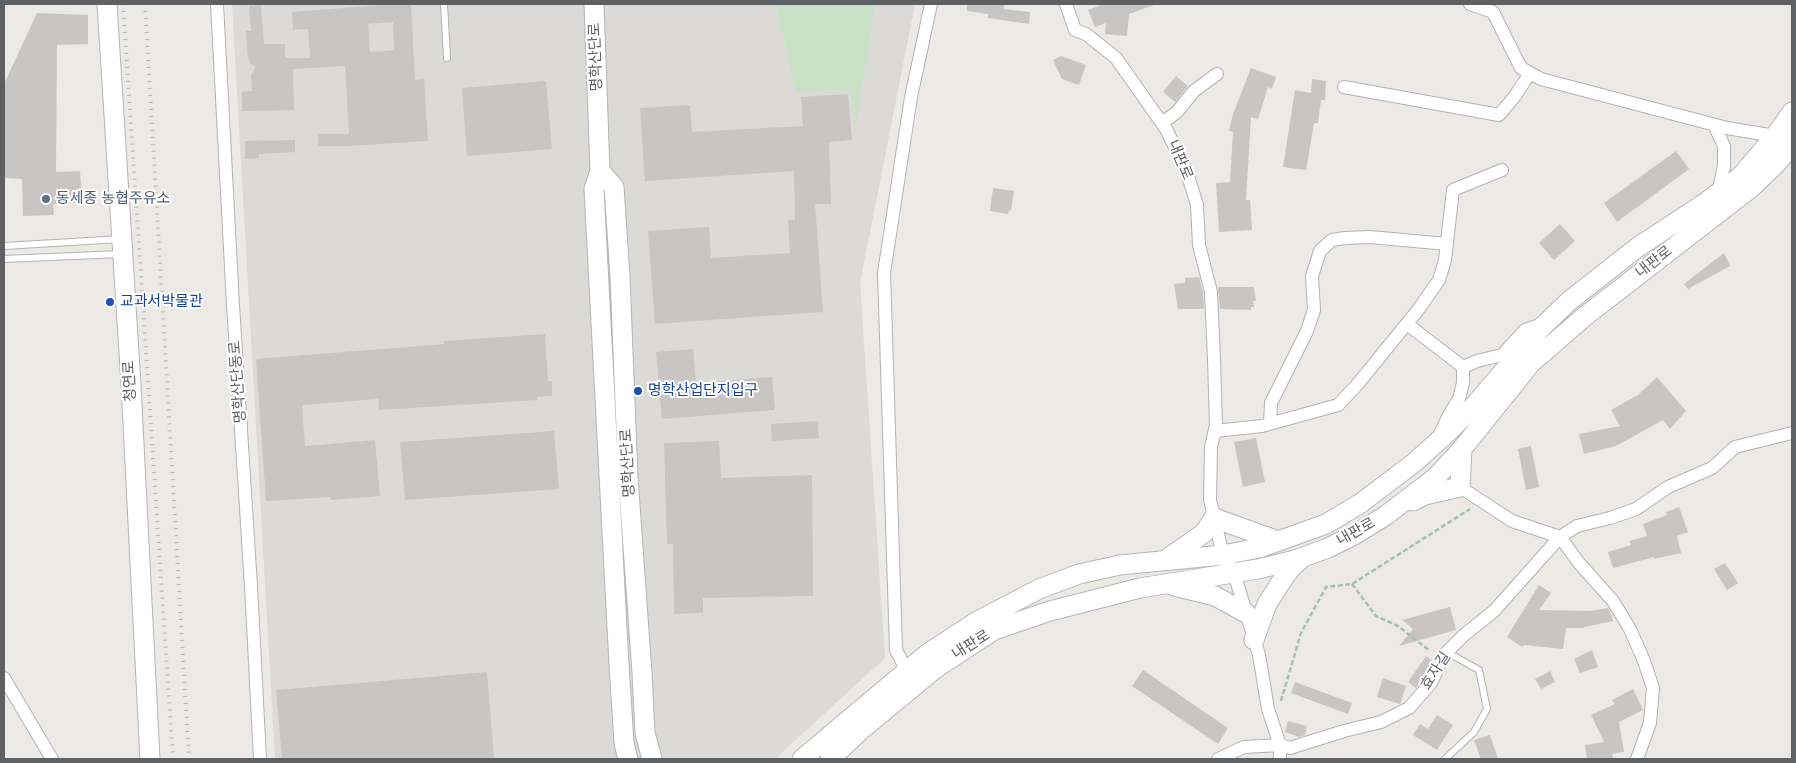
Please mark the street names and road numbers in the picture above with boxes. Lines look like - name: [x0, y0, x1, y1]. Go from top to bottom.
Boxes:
- street label: 명학산단로: [586, 22, 606, 92]
- street label: 내판로: [1164, 137, 1196, 183]
- street label: 내판로: [1632, 242, 1676, 282]
- street label: 명학산단동로: [226, 340, 250, 424]
- street label: 청연로: [120, 360, 140, 402]
- street label: 명학산단로: [617, 428, 639, 498]
- street label: 내판로: [1334, 514, 1378, 550]
- street label: 내판로: [949, 626, 993, 664]
- street label: 효자길: [1417, 649, 1455, 693]

